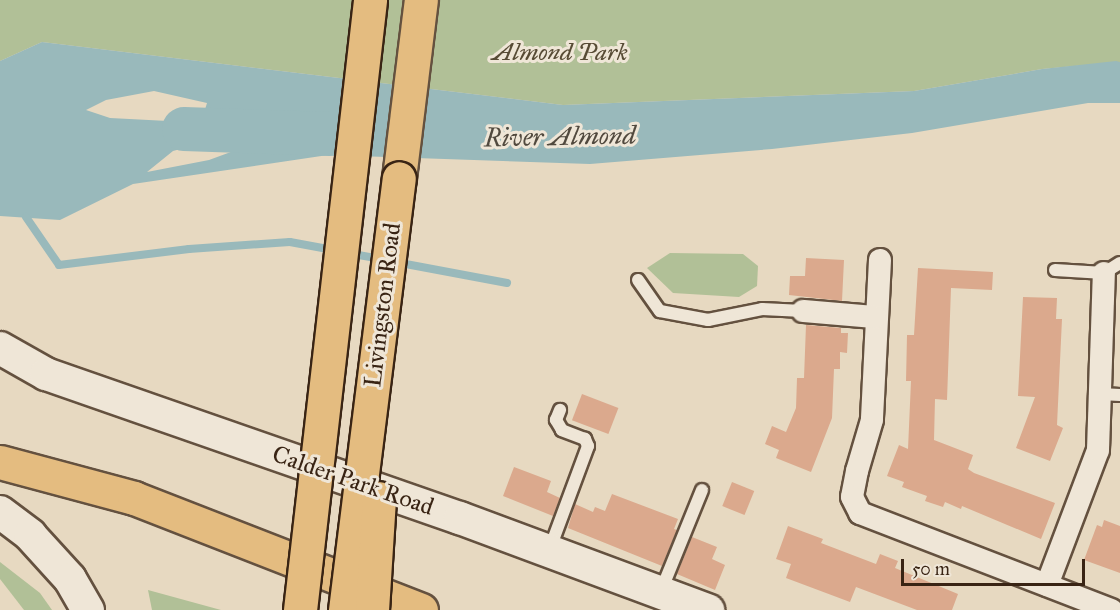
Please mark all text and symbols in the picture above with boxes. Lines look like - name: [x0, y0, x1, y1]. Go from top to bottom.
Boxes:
- park label: Almond Park: [492, 39, 628, 67]
- water label: River Almond: [484, 120, 636, 154]
- street label: Livingston Road: [359, 221, 407, 389]
- street label: Calder Park Road: [268, 440, 438, 522]
- scale bar: [904, 547, 1088, 585]
- text: 50 m: [912, 558, 950, 580]

